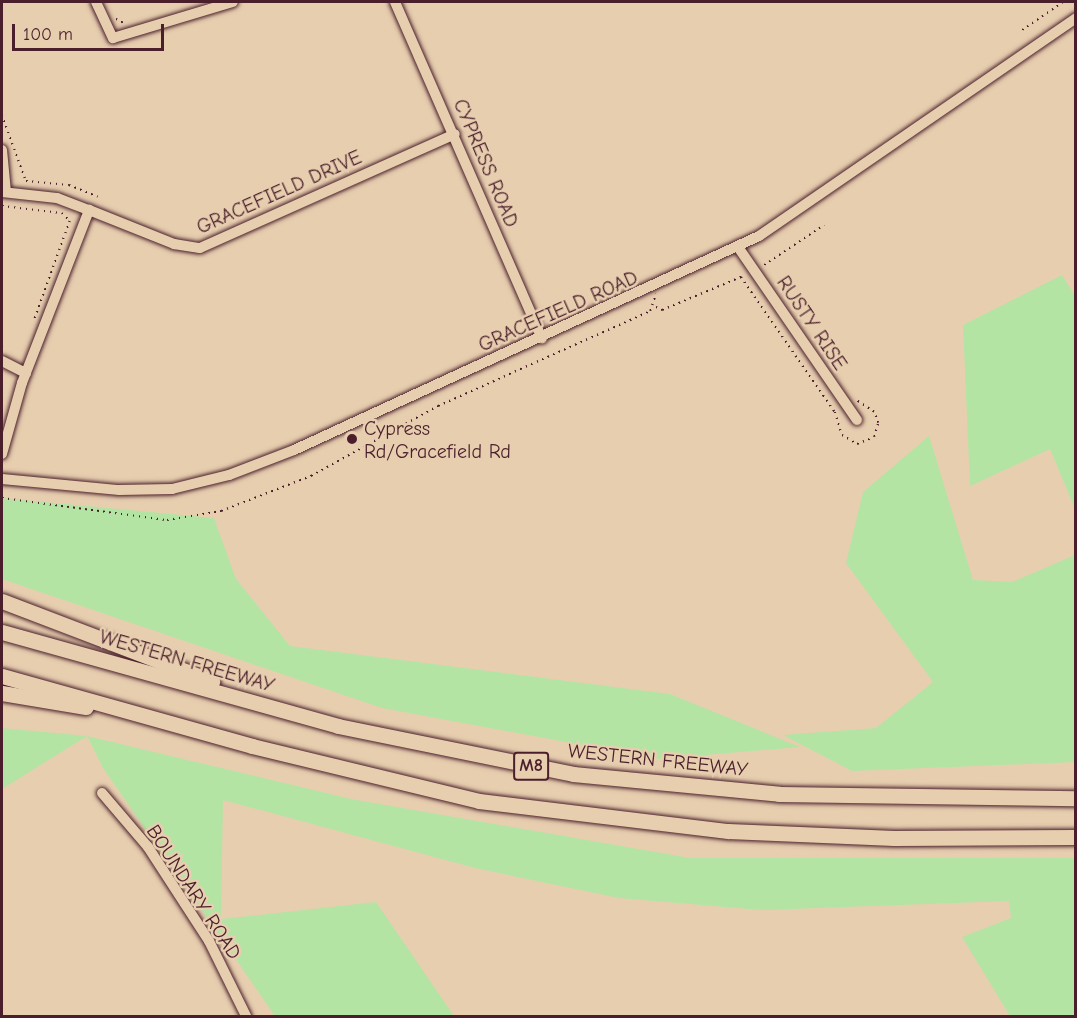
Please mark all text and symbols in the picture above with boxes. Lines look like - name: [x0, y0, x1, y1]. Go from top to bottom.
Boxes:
- scale bar: [15, 12, 166, 50]
- text: 100 m: [23, 24, 73, 45]
- street label: CYPRESS ROAD: [448, 95, 524, 231]
- street label: GRACEFIELD DRIVE: [193, 145, 365, 239]
- street label: GRACEFIELD ROAD: [475, 265, 641, 357]
- street label: RUSTY RISE: [772, 271, 852, 375]
- place label: Cypress Rd/Gracefield Rd: [364, 416, 511, 463]
- marker: Cypress Rd/Gracefield Rd: [345, 432, 359, 446]
- street label: WESTERN FREEWAY: [97, 625, 277, 697]
- street label: WESTERN FREEWAY: [567, 739, 749, 781]
- road number: M8: [513, 751, 549, 781]
- street label: BOUNDARY ROAD: [141, 820, 247, 964]

